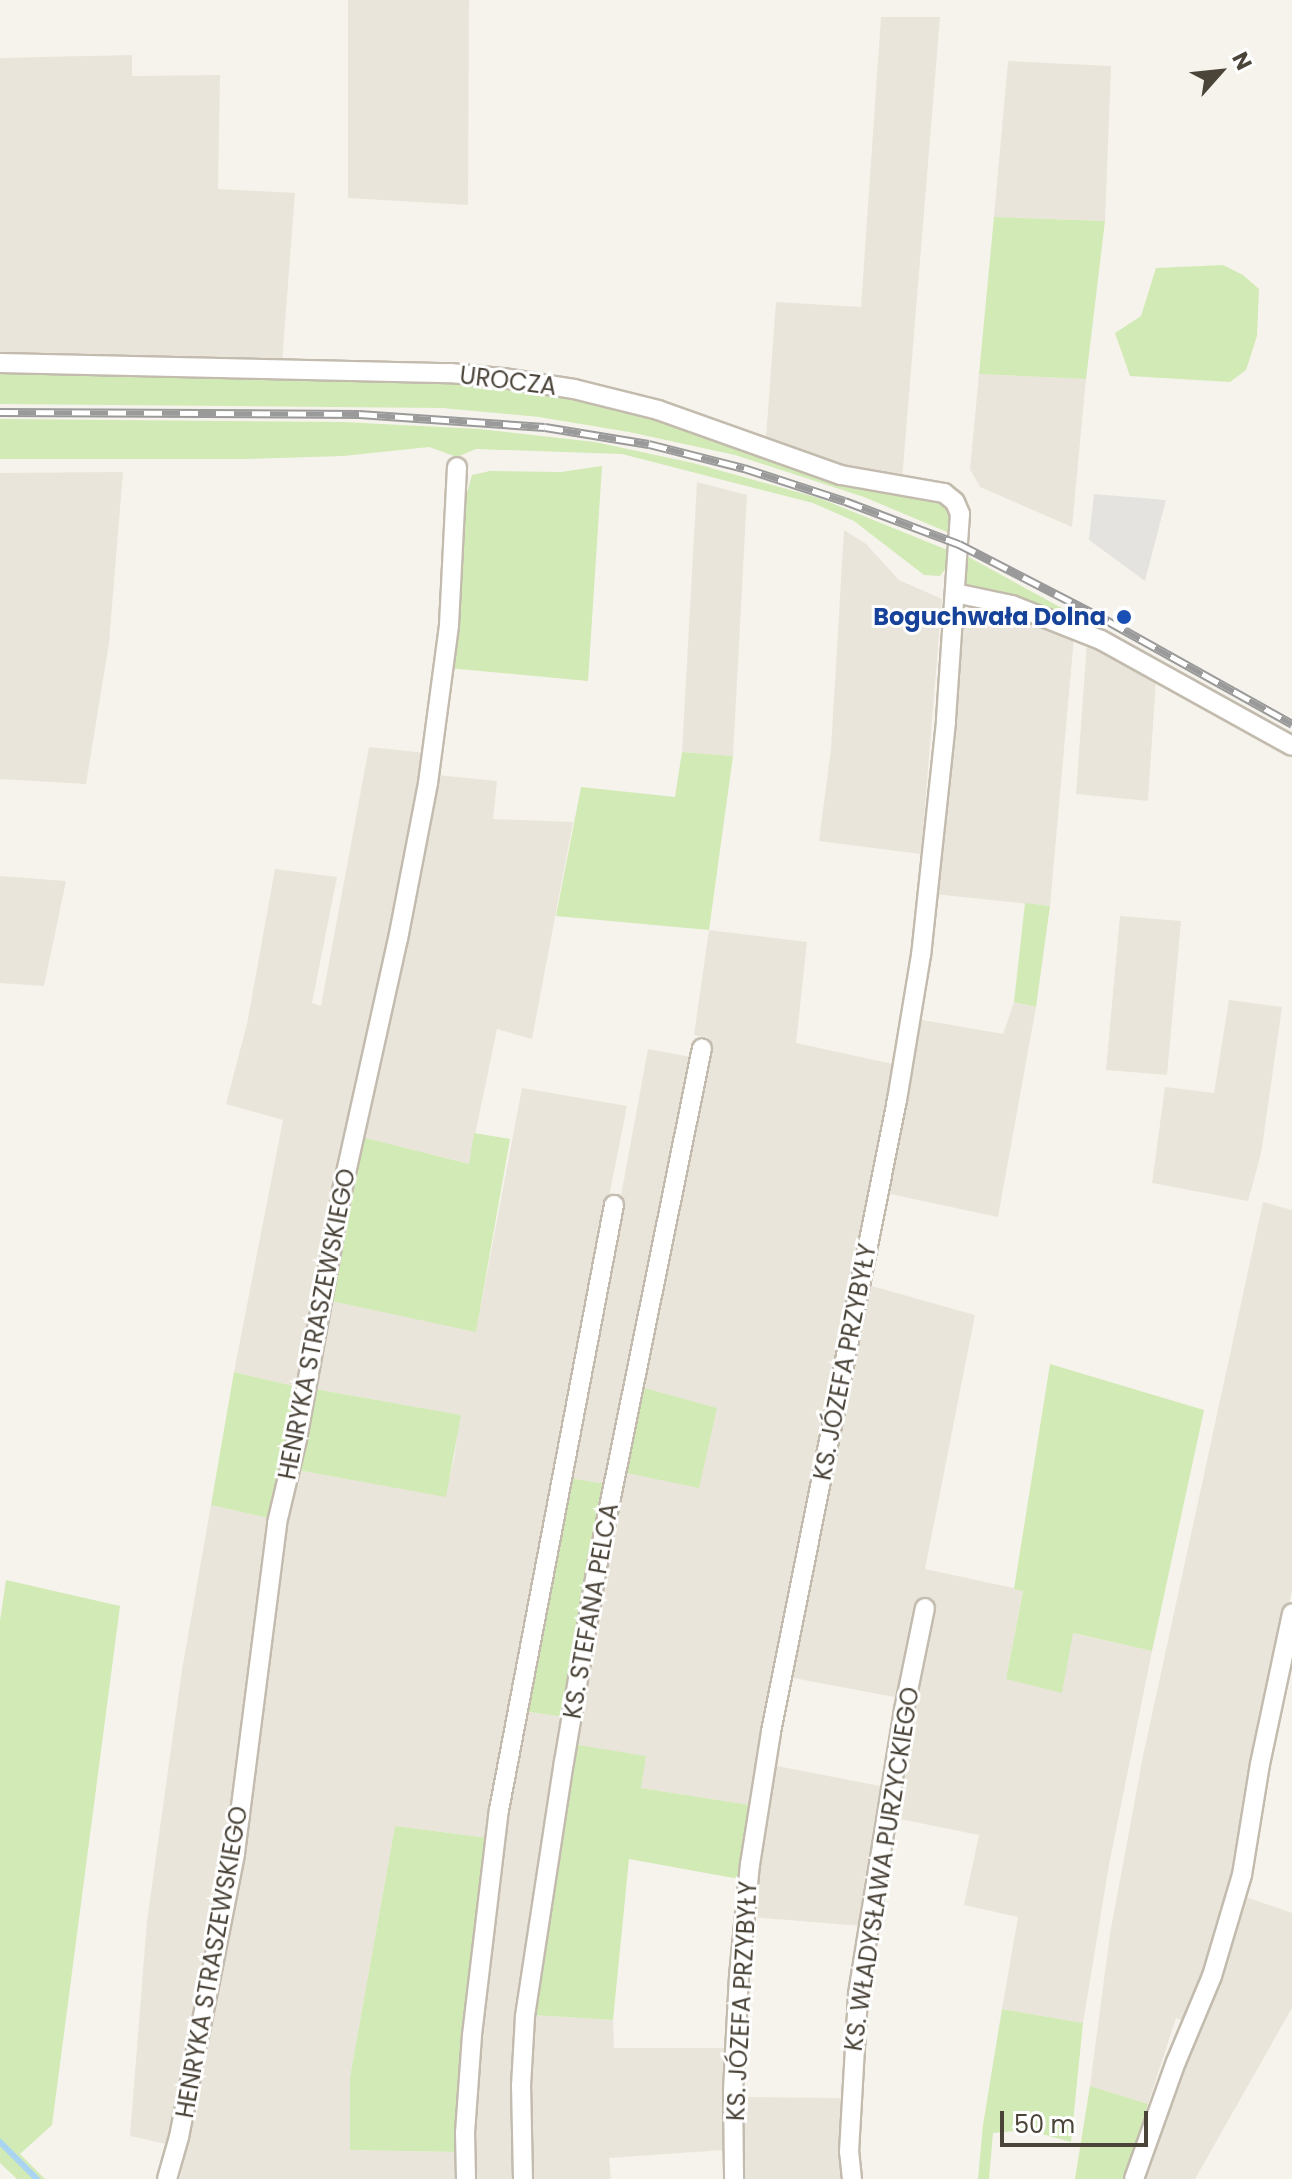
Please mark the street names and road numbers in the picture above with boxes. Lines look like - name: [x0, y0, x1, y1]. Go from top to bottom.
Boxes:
- street label: UROCZA: [458, 361, 558, 401]
- street label: HENRYKA STRASZEWSKIEGO: [273, 1166, 361, 1482]
- street label: KS. JÓZEFA PRZYBYŁY: [808, 1241, 882, 1483]
- street label: KS. STEFANA PELCA: [558, 1501, 624, 1721]
- street label: KS. WŁADYSŁAWA PURZYCKIEGO: [839, 1685, 925, 2053]
- street label: HENRYKA STRASZEWSKIEGO: [170, 1804, 254, 2120]
- street label: KS. JÓZEFA PRZYBYŁY: [721, 1880, 763, 2122]

